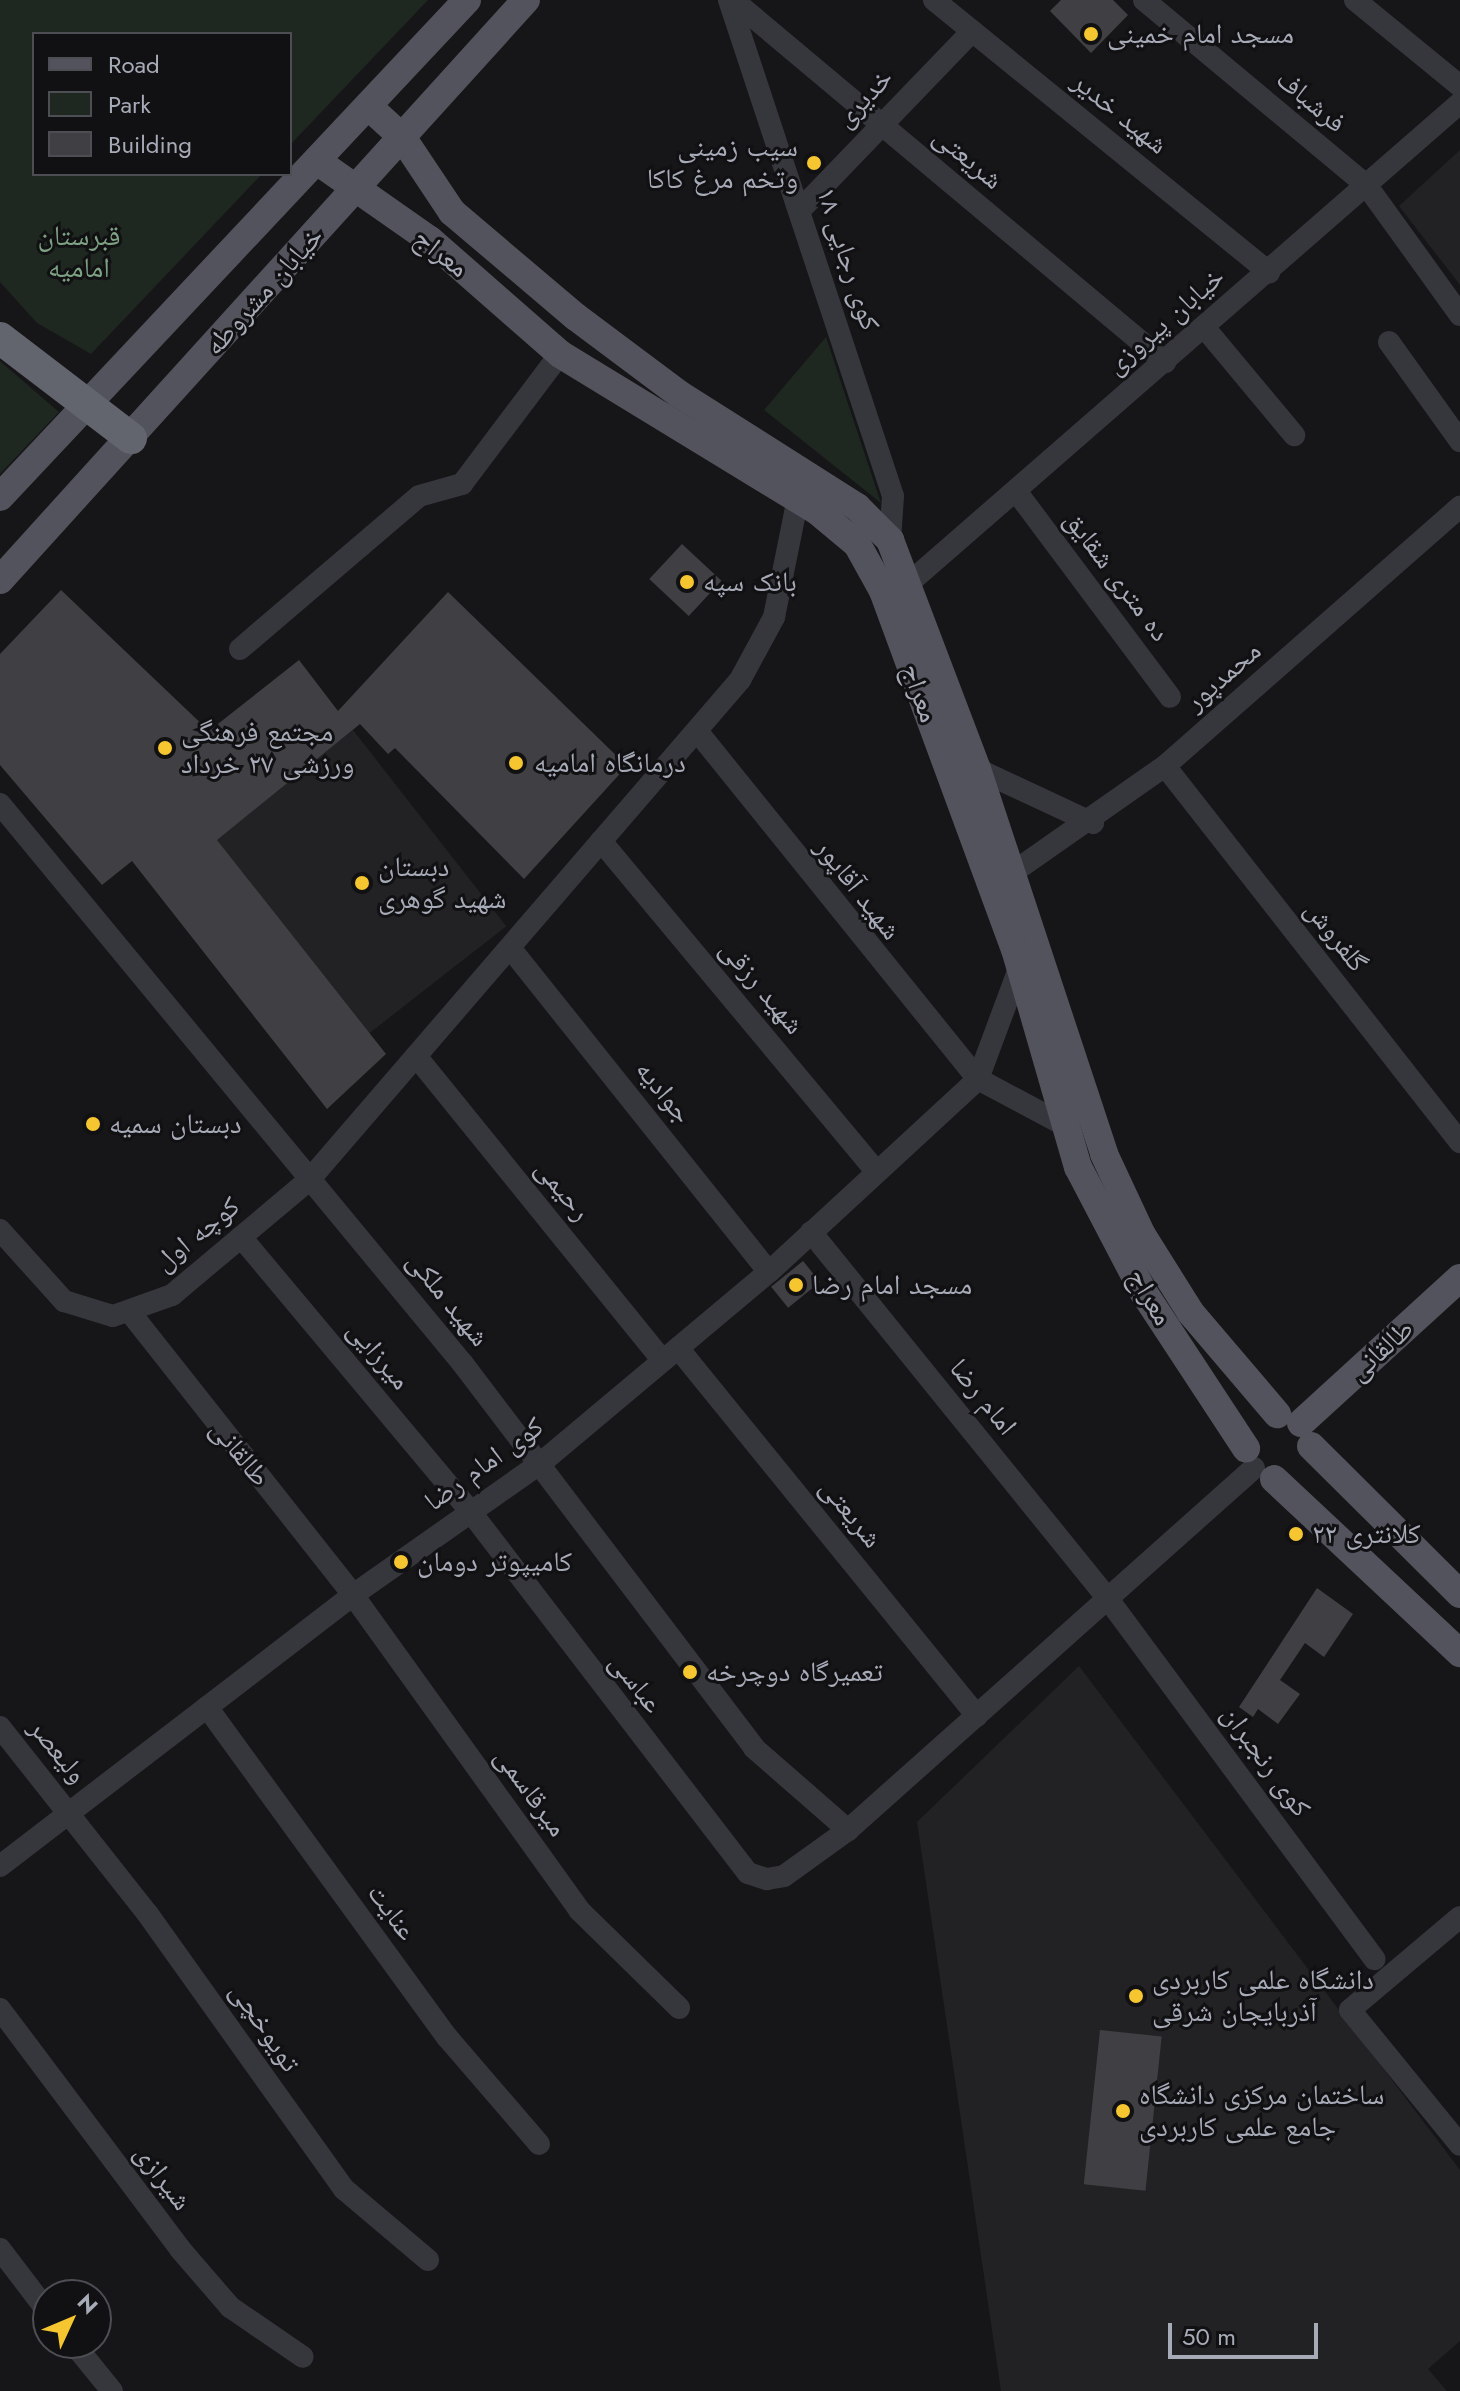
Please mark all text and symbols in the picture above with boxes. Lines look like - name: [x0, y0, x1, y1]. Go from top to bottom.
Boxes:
- place label: مسجد امام خمینی: [1107, 17, 1294, 51]
- marker: مسجد امام خمینی: [1082, 25, 1100, 43]
- legend: [32, 32, 292, 176]
- text: Road: [108, 47, 160, 82]
- street label: خدیری: [828, 61, 900, 135]
- street label: فرشباف: [1269, 62, 1353, 140]
- street label: شهید خدیر: [1066, 64, 1174, 162]
- text: Park: [108, 87, 151, 122]
- street label: شریعتی: [926, 119, 1010, 197]
- text: Building: [108, 127, 192, 162]
- place label: سیب زمینی وتخم مرغ کاکا: [647, 130, 798, 196]
- marker: سیب زمینی وتخم مرغ کاکا: [805, 154, 823, 172]
- street label: کوی رجایی ۱۸: [809, 183, 887, 335]
- park label: قبرستان امامیه: [37, 219, 121, 285]
- street label: خیابان مشروطه: [198, 220, 330, 362]
- street label: معراج: [407, 221, 475, 285]
- street label: خیابان پیروزی: [1099, 260, 1231, 382]
- street label: ده متری شقایق: [1057, 504, 1177, 648]
- place label: بانک سپه: [703, 565, 797, 599]
- marker: بانک سپه: [678, 573, 696, 591]
- street label: محمدپور: [1178, 634, 1268, 718]
- street label: معراج: [894, 659, 946, 727]
- place label: مجتمع فرهنگی ورزشی ۲۷ خرداد: [181, 715, 354, 781]
- marker: مجتمع فرهنگی ورزشی ۲۷ خرداد: [156, 739, 174, 757]
- place label: درمانگاه امامیه: [534, 746, 686, 780]
- marker: درمانگاه امامیه: [505, 752, 527, 774]
- street label: شهید آقاپور: [808, 831, 908, 947]
- place label: دبستان شهید گوهری: [378, 850, 506, 916]
- marker: دبستان شهید گوهری: [353, 874, 371, 892]
- street label: گلفروش: [1297, 893, 1375, 979]
- street label: شهید رزقی: [713, 933, 811, 1041]
- street label: جوادیه: [628, 1054, 700, 1130]
- place label: دبستان سمیه: [109, 1107, 242, 1141]
- marker: دبستان سمیه: [84, 1115, 102, 1133]
- street label: رحیمی: [528, 1152, 598, 1228]
- street label: کوچه اول: [148, 1189, 246, 1279]
- street label: شهید ملکی: [400, 1245, 496, 1353]
- street label: معراج: [1120, 1263, 1180, 1331]
- place label: مسجد امام رضا: [812, 1268, 972, 1302]
- marker: مسجد امام رضا: [787, 1276, 805, 1294]
- street label: طالقانی: [1341, 1312, 1421, 1388]
- street label: میرزایی: [340, 1313, 418, 1397]
- street label: امام رضا: [942, 1352, 1024, 1442]
- street label: کوی امام رضا: [418, 1410, 550, 1518]
- street label: طالقانی: [203, 1413, 277, 1493]
- street label: شریعتی: [813, 1471, 889, 1555]
- place label: کلانتری ٢٢: [1312, 1517, 1421, 1551]
- marker: کلانتری ٢٢: [1287, 1525, 1305, 1543]
- place label: کامیپوتر دومان: [417, 1545, 572, 1579]
- marker: کامیپوتر دومان: [392, 1553, 410, 1571]
- street label: عباسی: [602, 1646, 670, 1720]
- place label: تعمیرگاه دوچرخه: [706, 1655, 883, 1689]
- marker: تعمیرگاه دوچرخه: [681, 1663, 699, 1681]
- street label: کوی رنجبران: [1214, 1698, 1318, 1824]
- street label: ولیعصر: [22, 1712, 94, 1790]
- street label: میرقاسمی: [487, 1741, 575, 1843]
- street label: عنایت: [360, 1877, 424, 1947]
- place label: دانشگاه علمی کاربردی آذربایجان شرقی: [1152, 1963, 1374, 2029]
- street label: تویوخچی: [223, 1976, 307, 2078]
- marker: دانشگاه علمی کاربردی آذربایجان شرقی: [1127, 1987, 1145, 2005]
- place label: ساختمان مرکزی دانشگاه جامع علمی کاربردی: [1139, 2078, 1384, 2144]
- marker: ساختمان مرکزی دانشگاه جامع علمی کاربردی: [1114, 2102, 1132, 2120]
- street label: شیرازی: [127, 2137, 199, 2217]
- north arrow: [32, 2279, 112, 2359]
- text: N: [70, 2286, 105, 2321]
- scale bar: [1172, 2307, 1322, 2357]
- text: 50 m: [1182, 2319, 1236, 2354]

